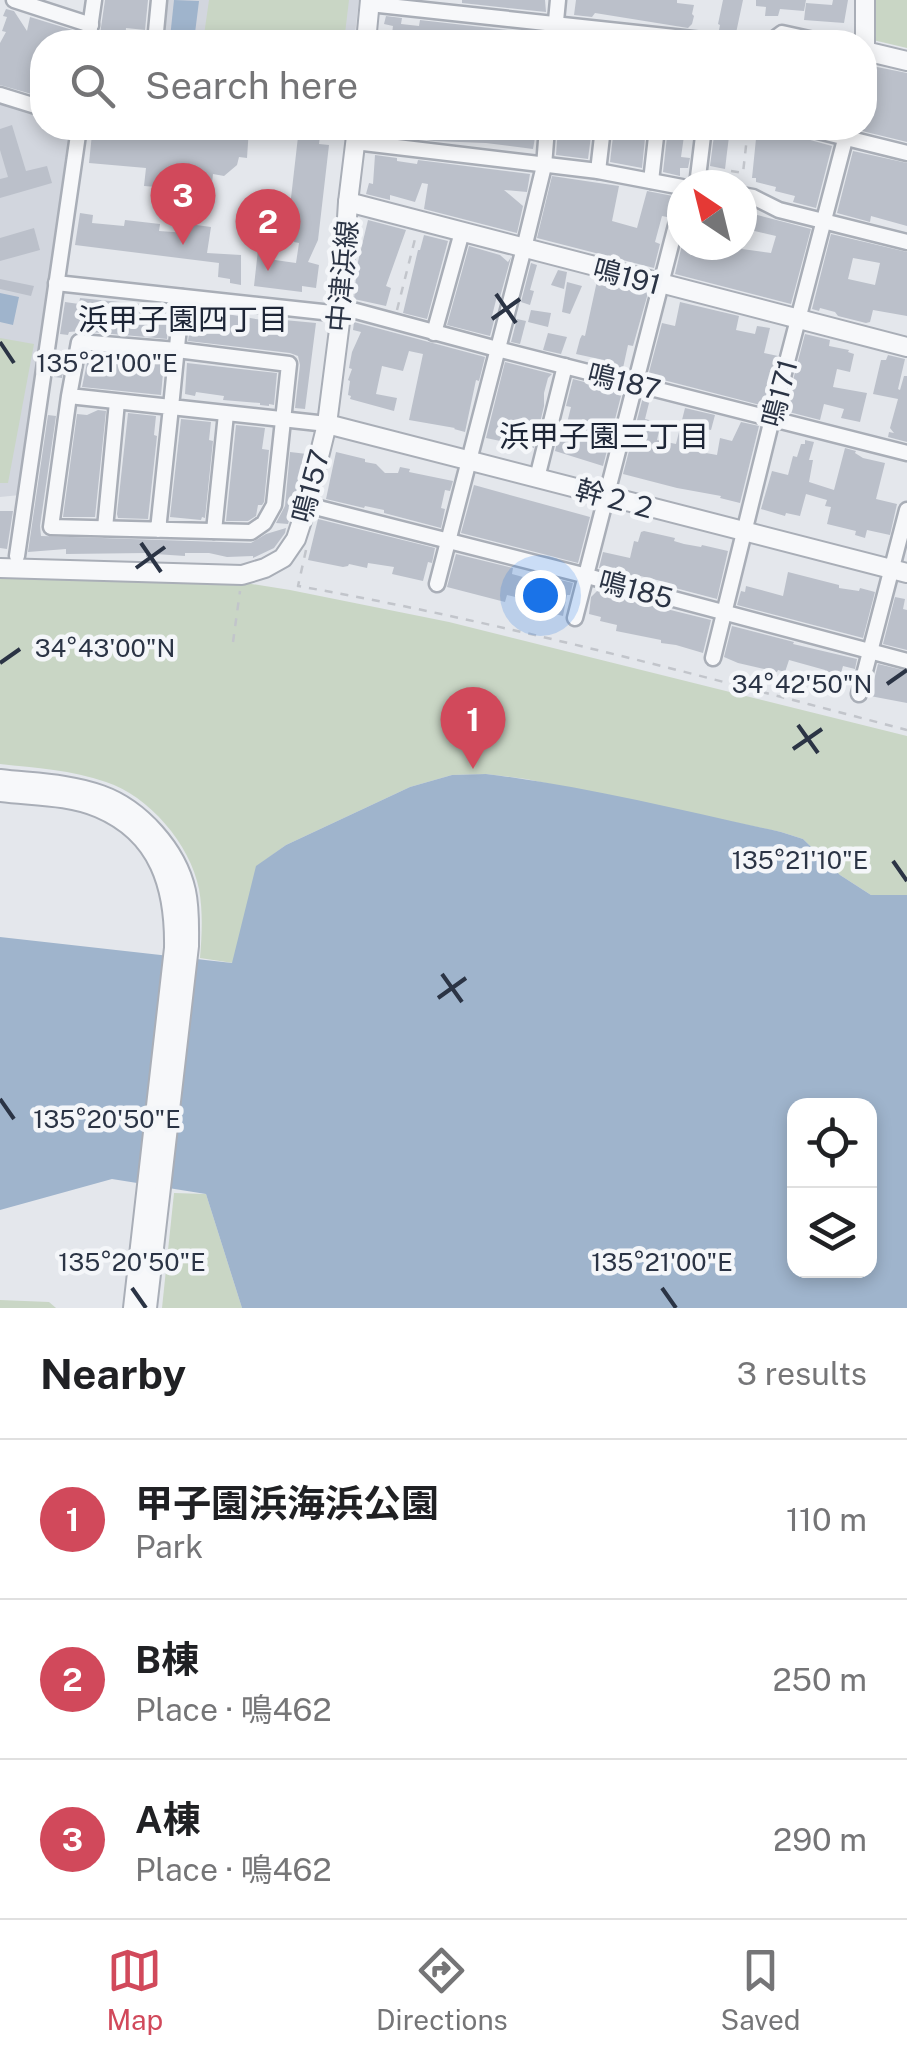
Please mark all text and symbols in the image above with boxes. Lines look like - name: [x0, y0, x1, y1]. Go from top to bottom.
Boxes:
- search box: [30, 30, 877, 140]
- icon: search: [65, 58, 120, 113]
- text: Search here: [145, 63, 358, 108]
- pin: 3: [150, 162, 216, 245]
- north arrow: [667, 170, 757, 260]
- pin: 2: [236, 188, 300, 271]
- street label: 中津浜線: [321, 219, 363, 333]
- street label: 鳴191: [590, 251, 664, 301]
- district label: 浜甲子園四丁目: [78, 301, 288, 337]
- text: 135°21'00"E: [36, 348, 178, 378]
- street label: 鳴187: [584, 356, 664, 406]
- street label: 鳴171: [754, 356, 804, 430]
- district label: 浜甲子園三丁目: [499, 418, 709, 454]
- street label: 鳴157: [284, 446, 336, 526]
- street label: 幹２２: [572, 472, 662, 526]
- street label: 鳴185: [595, 563, 677, 615]
- your location: [515, 570, 566, 621]
- text: 34°43'00"N: [35, 633, 175, 663]
- text: 34°42'50"N: [732, 669, 872, 699]
- pin: 1: [440, 686, 506, 769]
- text: 135°21'10"E: [732, 845, 868, 875]
- map controls: [787, 1098, 877, 1278]
- button: locate: [787, 1098, 877, 1188]
- text: 135°20'50"E: [33, 1104, 181, 1134]
- button: layers: [787, 1188, 877, 1278]
- text: 135°20'50"E: [58, 1247, 206, 1277]
- text: 135°21'00"E: [591, 1247, 733, 1277]
- text: Nearby: [40, 1349, 186, 1398]
- text: 3 results: [737, 1355, 867, 1392]
- text: 甲子園浜海浜公園: [135, 1481, 439, 1526]
- text: 1: [66, 1501, 79, 1538]
- text: 110 m: [786, 1501, 867, 1538]
- text: Park: [135, 1528, 203, 1565]
- text: B棟: [135, 1637, 199, 1682]
- text: 2: [62, 1661, 83, 1698]
- text: 250 m: [772, 1661, 867, 1698]
- text: Place · 鳴462: [135, 1691, 332, 1728]
- text: A棟: [135, 1797, 201, 1842]
- text: 3: [62, 1821, 83, 1858]
- text: 290 m: [773, 1821, 867, 1858]
- text: Place · 鳴462: [135, 1851, 332, 1888]
- tab: Map: [106, 1943, 163, 2036]
- tab: Directions: [376, 1943, 508, 2036]
- tab: Saved: [720, 1943, 801, 2036]

